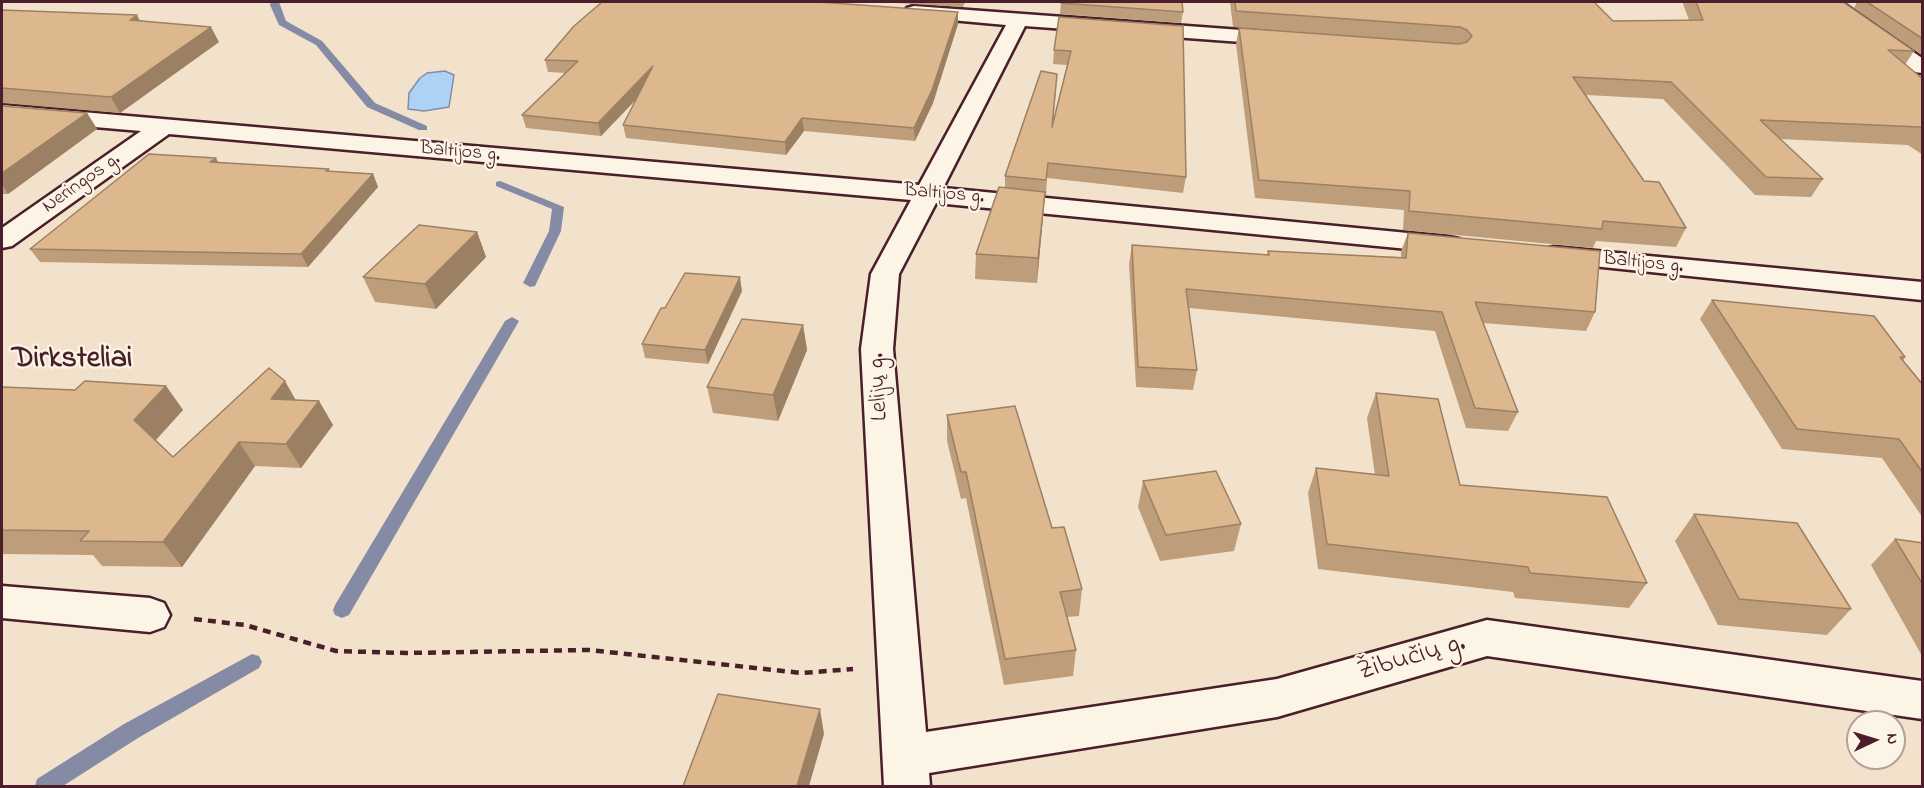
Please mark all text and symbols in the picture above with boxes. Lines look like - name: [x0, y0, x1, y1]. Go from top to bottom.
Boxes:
- street label: Baltijos g.: [419, 138, 501, 168]
- street label: Neringos g.: [38, 148, 126, 220]
- street label: Baltijos g.: [903, 180, 985, 210]
- street label: Baltijos g.: [1602, 248, 1684, 280]
- district label: Dirksteliai: [12, 343, 132, 379]
- street label: Lelijų g.: [864, 352, 896, 422]
- street label: Žibučių g.: [1354, 628, 1470, 690]
- north arrow: [1846, 710, 1906, 770]
- text: N: [1880, 733, 1904, 745]

